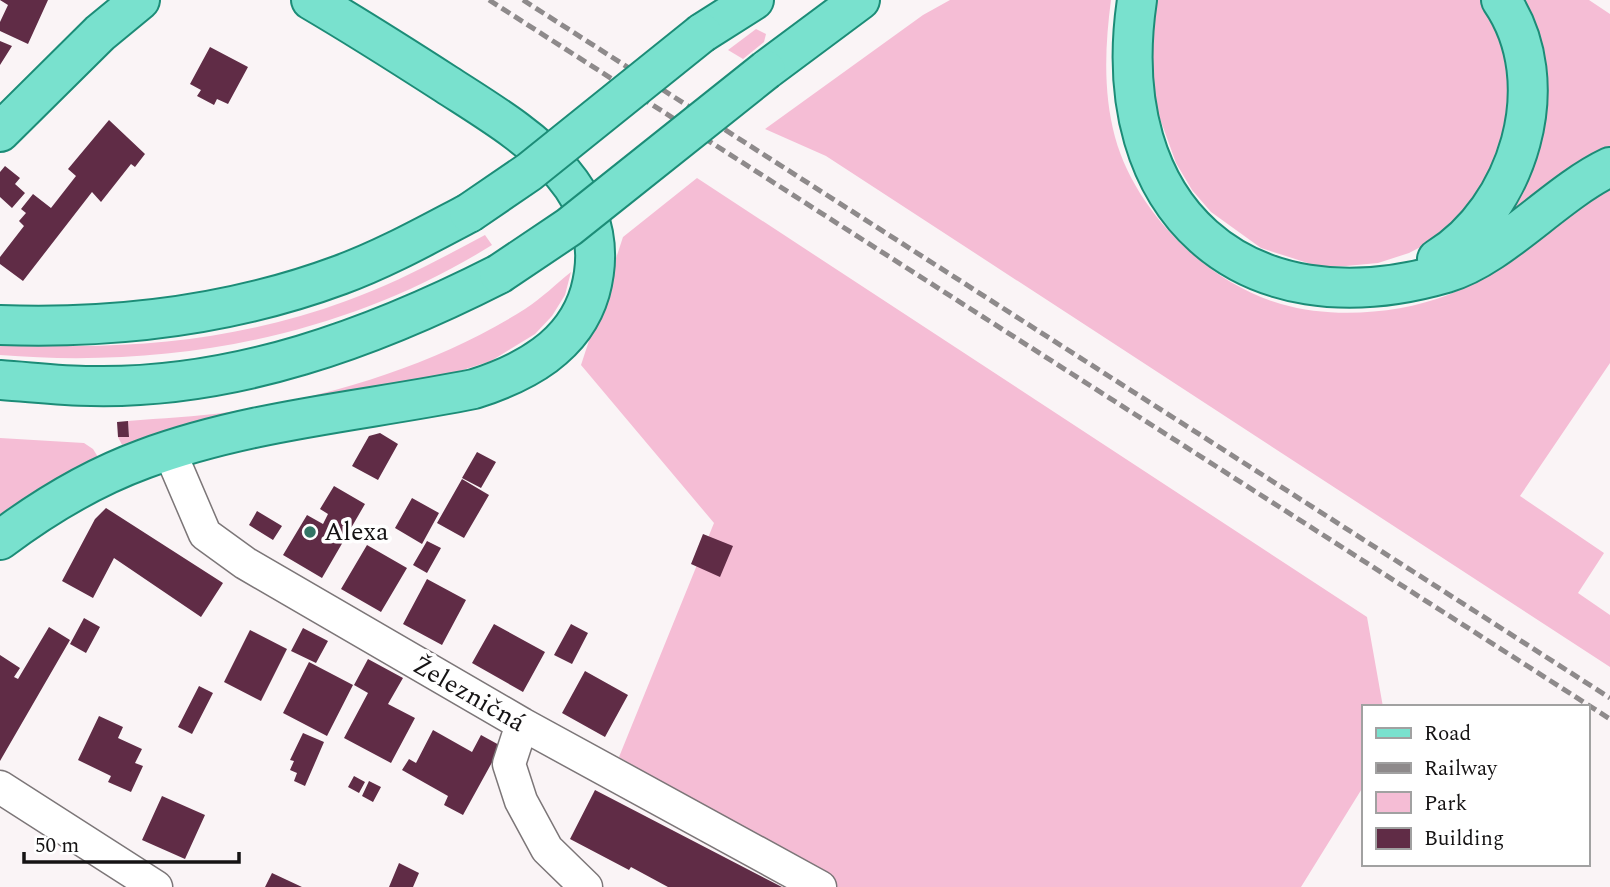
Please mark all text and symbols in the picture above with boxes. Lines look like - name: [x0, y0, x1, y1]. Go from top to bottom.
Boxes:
- place label: Alexa: [324, 512, 389, 552]
- marker: Alexa: [302, 524, 318, 540]
- street label: Železničná: [405, 645, 533, 743]
- legend: [1362, 705, 1589, 866]
- text: Road: [1424, 718, 1471, 750]
- text: Railway: [1424, 753, 1498, 785]
- text: Park: [1424, 788, 1468, 820]
- scale bar: [24, 820, 240, 864]
- text: Building: [1424, 823, 1504, 855]
- text: 50 m: [35, 830, 79, 862]

